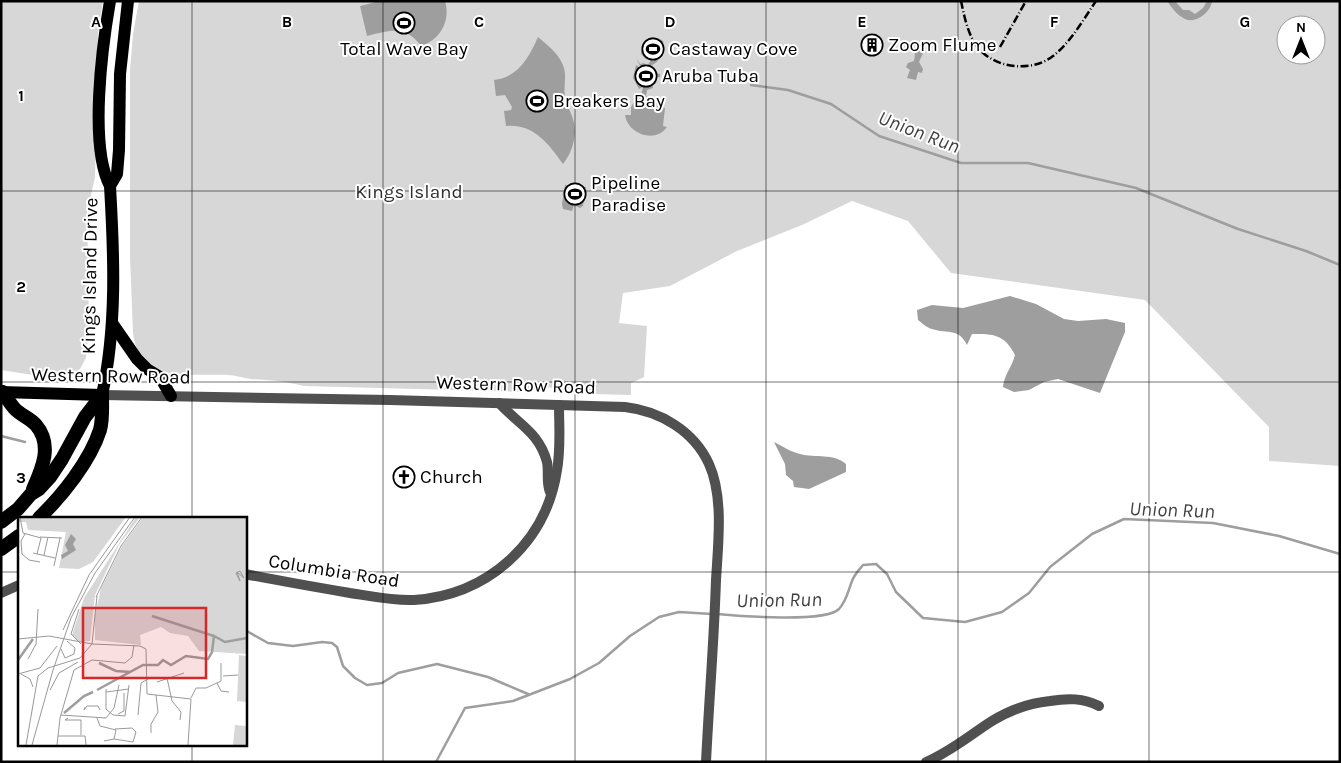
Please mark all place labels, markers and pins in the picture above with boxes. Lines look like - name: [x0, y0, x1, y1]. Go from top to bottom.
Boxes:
- sports icon: Total Wave Bay: [392, 11, 416, 35]
- building icon: Zoom Flume: [860, 33, 884, 57]
- place label: Zoom Flume: [888, 34, 997, 56]
- sports icon: Castaway Cove: [641, 37, 665, 61]
- place label: Total Wave Bay: [340, 38, 468, 60]
- place label: Castaway Cove: [669, 38, 798, 60]
- sports icon: Aruba Tuba: [634, 64, 658, 88]
- place label: Aruba Tuba: [662, 65, 759, 87]
- sports icon: Breakers Bay: [525, 89, 549, 113]
- place label: Breakers Bay: [553, 90, 665, 112]
- place label: Pipeline Paradise: [591, 172, 666, 216]
- sports icon: Pipeline Paradise: [563, 182, 587, 206]
- church icon: Church: [392, 465, 416, 489]
- place label: Church: [420, 466, 483, 488]

